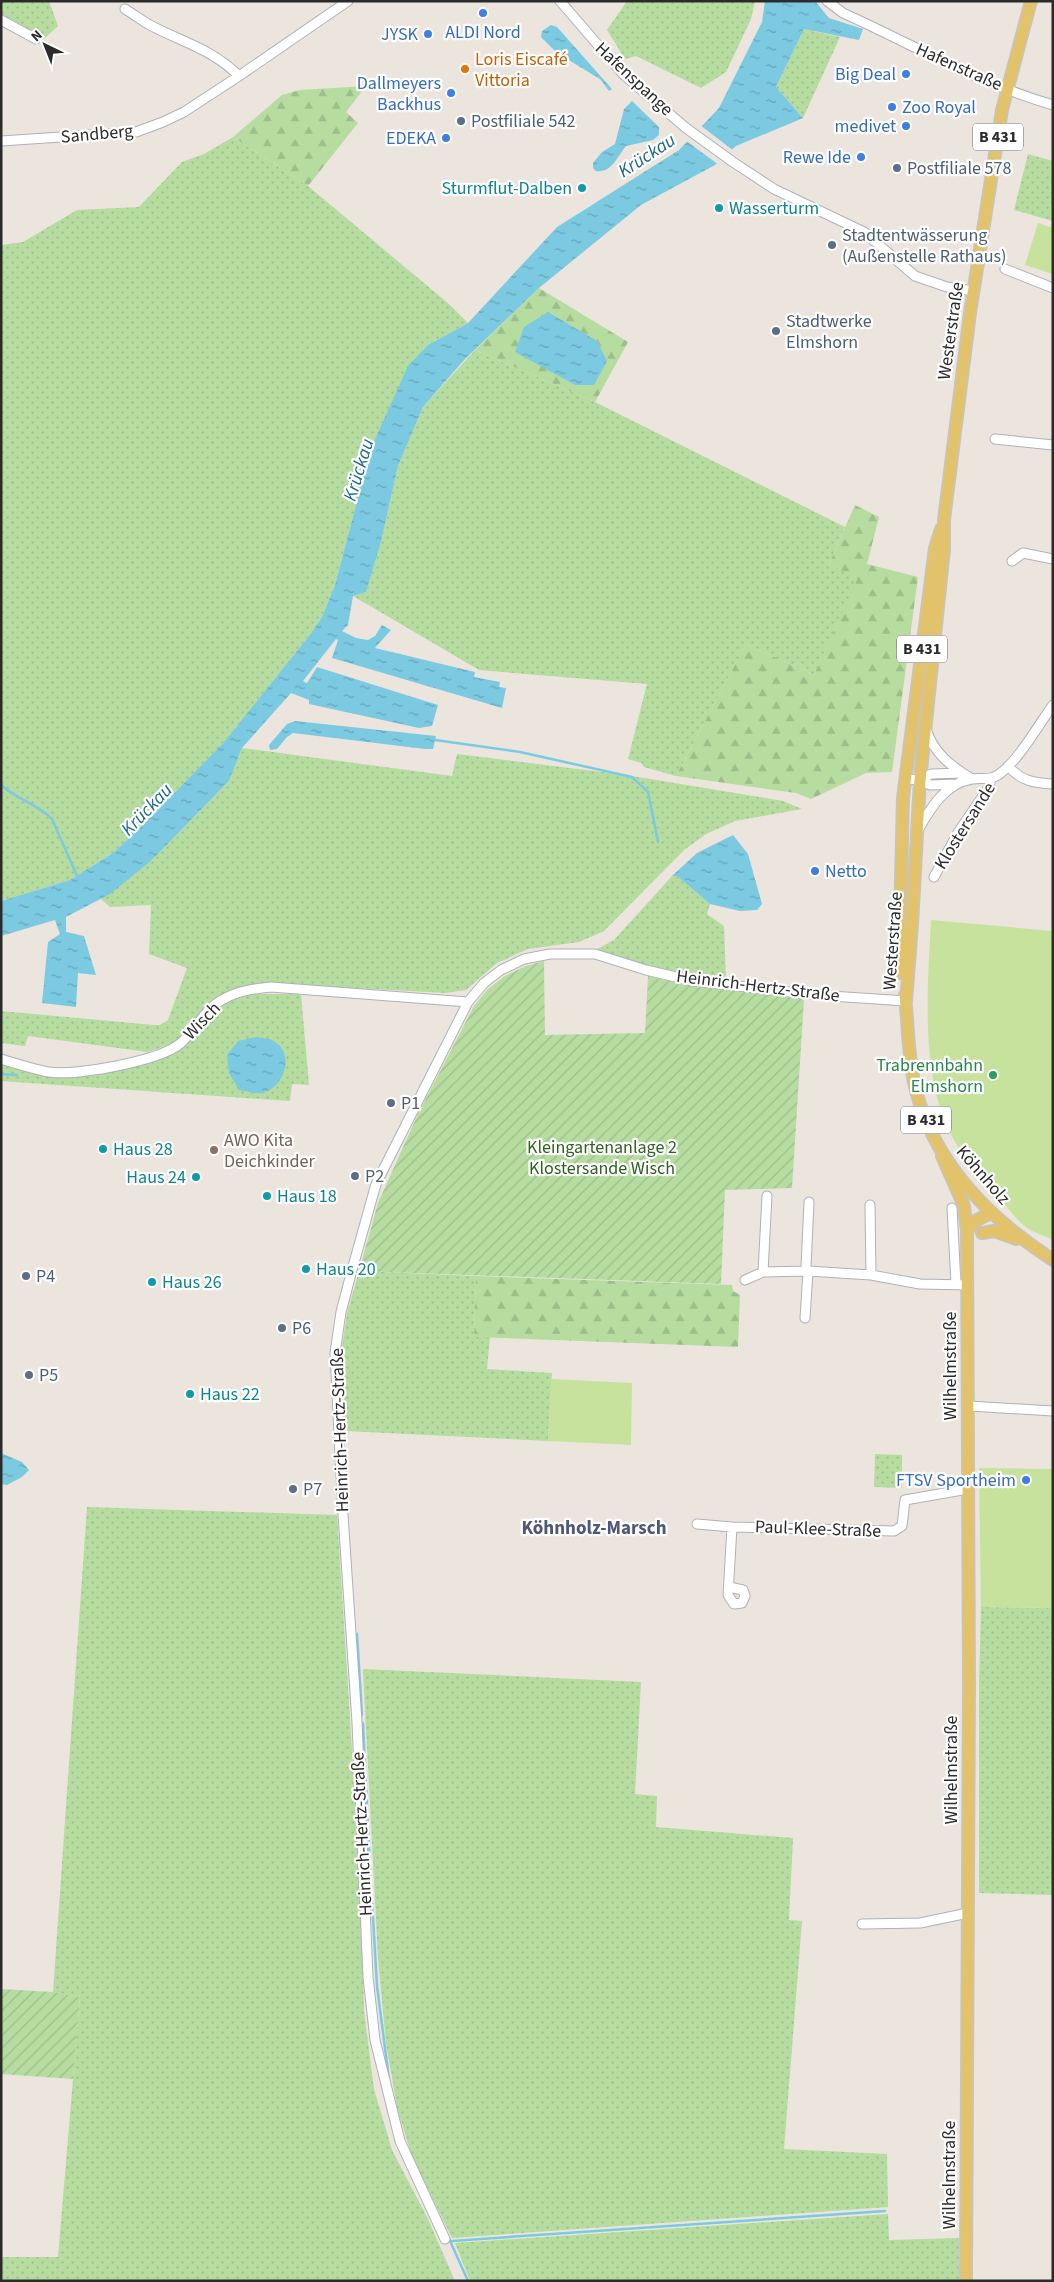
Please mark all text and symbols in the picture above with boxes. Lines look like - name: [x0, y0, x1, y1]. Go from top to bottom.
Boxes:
- marker: ALDI Nord: [477, 7, 489, 19]
- north arrow: [20, 20, 70, 70]
- place label: ALDI Nord: [445, 20, 521, 45]
- place label: JYSK: [381, 22, 419, 47]
- text: N: [27, 26, 47, 47]
- marker: JYSK: [422, 28, 434, 40]
- street label: Hafenspange: [589, 36, 679, 122]
- street label: Hafenstraße: [912, 37, 1006, 97]
- place label: Loris Eiscafé Vittoria: [475, 47, 568, 93]
- place label: Big Deal: [835, 62, 896, 87]
- marker: Loris Eiscafé Vittoria: [459, 63, 471, 75]
- marker: Big Deal: [900, 68, 912, 80]
- place label: Dallmeyers Backhus: [357, 71, 441, 117]
- marker: Dallmeyers Backhus: [445, 87, 457, 99]
- place label: Zoo Royal: [902, 95, 976, 120]
- marker: Zoo Royal: [886, 101, 898, 113]
- place label: Postfiliale 542: [471, 109, 575, 134]
- place label: medivet: [835, 114, 896, 139]
- marker: Postfiliale 542: [455, 115, 467, 127]
- street label: Sandberg: [60, 118, 134, 150]
- marker: medivet: [900, 120, 912, 132]
- road number: B 431: [973, 124, 1023, 150]
- place label: EDEKA: [386, 126, 436, 151]
- water label: Krückau: [613, 127, 681, 185]
- marker: EDEKA: [440, 132, 452, 144]
- place label: Rewe Ide: [783, 145, 851, 170]
- marker: Rewe Ide: [855, 151, 867, 163]
- place label: Postfiliale 578: [907, 156, 1011, 181]
- marker: Postfiliale 578: [891, 162, 903, 174]
- place label: Sturmflut-Dalben: [441, 176, 572, 201]
- marker: Sturmflut-Dalben: [576, 182, 588, 194]
- place label: Wasserturm: [729, 196, 819, 221]
- marker: Wasserturm: [713, 202, 725, 214]
- place label: Stadtentwässerung (Außenstelle Rathaus): [842, 223, 1006, 269]
- marker: Stadtentwässerung (Außenstelle Rathaus): [826, 239, 838, 251]
- street label: Westerstraße: [932, 280, 970, 382]
- place label: Stadtwerke Elmshorn: [786, 309, 872, 355]
- marker: Stadtwerke Elmshorn: [770, 325, 782, 337]
- water label: Krückau: [337, 435, 381, 505]
- road number: B 431: [897, 636, 947, 662]
- water label: Krückau: [115, 778, 179, 842]
- street label: Klostersande: [928, 778, 1002, 874]
- place label: Netto: [825, 859, 867, 884]
- marker: Netto: [809, 865, 821, 877]
- street label: Westerstraße: [877, 891, 909, 991]
- street label: Heinrich-Hertz-Straße: [675, 964, 841, 1008]
- street label: Wisch: [178, 996, 226, 1046]
- place label: Trabrennbahn Elmshorn: [876, 1053, 983, 1099]
- marker: Trabrennbahn Elmshorn: [987, 1069, 999, 1081]
- place label: P1: [401, 1091, 420, 1116]
- marker: P1: [385, 1097, 397, 1109]
- road number: B 431: [901, 1106, 951, 1134]
- place label: AWO Kita Deichkinder: [224, 1128, 316, 1174]
- park label: Kleingartenanlage 2 Klostersande Wisch: [527, 1135, 677, 1181]
- place label: Haus 28: [113, 1137, 173, 1162]
- street label: Köhnholz: [950, 1140, 1016, 1210]
- marker: Haus 28: [97, 1143, 109, 1155]
- marker: AWO Kita Deichkinder: [208, 1144, 220, 1156]
- place label: P2: [365, 1164, 384, 1189]
- place label: Haus 24: [126, 1165, 186, 1190]
- marker: P2: [349, 1170, 361, 1182]
- marker: Haus 24: [190, 1171, 202, 1183]
- place label: Haus 18: [277, 1184, 337, 1209]
- marker: Haus 18: [261, 1190, 273, 1202]
- place label: Haus 20: [316, 1257, 376, 1282]
- marker: Haus 20: [300, 1263, 312, 1275]
- place label: P4: [36, 1264, 55, 1289]
- marker: P4: [20, 1270, 32, 1282]
- place label: Haus 26: [162, 1270, 222, 1295]
- marker: Haus 26: [146, 1276, 158, 1288]
- street label: Wilhelmstraße: [938, 1312, 963, 1420]
- place label: P6: [292, 1316, 311, 1341]
- marker: P6: [276, 1322, 288, 1334]
- street label: Heinrich-Hertz-Straße: [325, 1347, 355, 1513]
- place label: P5: [39, 1363, 58, 1388]
- marker: P5: [23, 1369, 35, 1381]
- place label: Haus 22: [200, 1382, 260, 1407]
- marker: Haus 22: [184, 1388, 196, 1400]
- place label: FTSV Sportheim: [896, 1468, 1016, 1493]
- marker: FTSV Sportheim: [1020, 1474, 1032, 1486]
- place label: P7: [303, 1477, 322, 1502]
- marker: P7: [287, 1483, 299, 1495]
- street label: Paul-Klee-Straße: [754, 1514, 882, 1544]
- district label: Köhnholz-Marsch: [521, 1515, 667, 1542]
- street label: Wilhelmstraße: [939, 1716, 964, 1824]
- street label: Heinrich-Hertz-Straße: [345, 1751, 379, 1917]
- street label: Wilhelmstraße: [937, 2121, 962, 2229]

